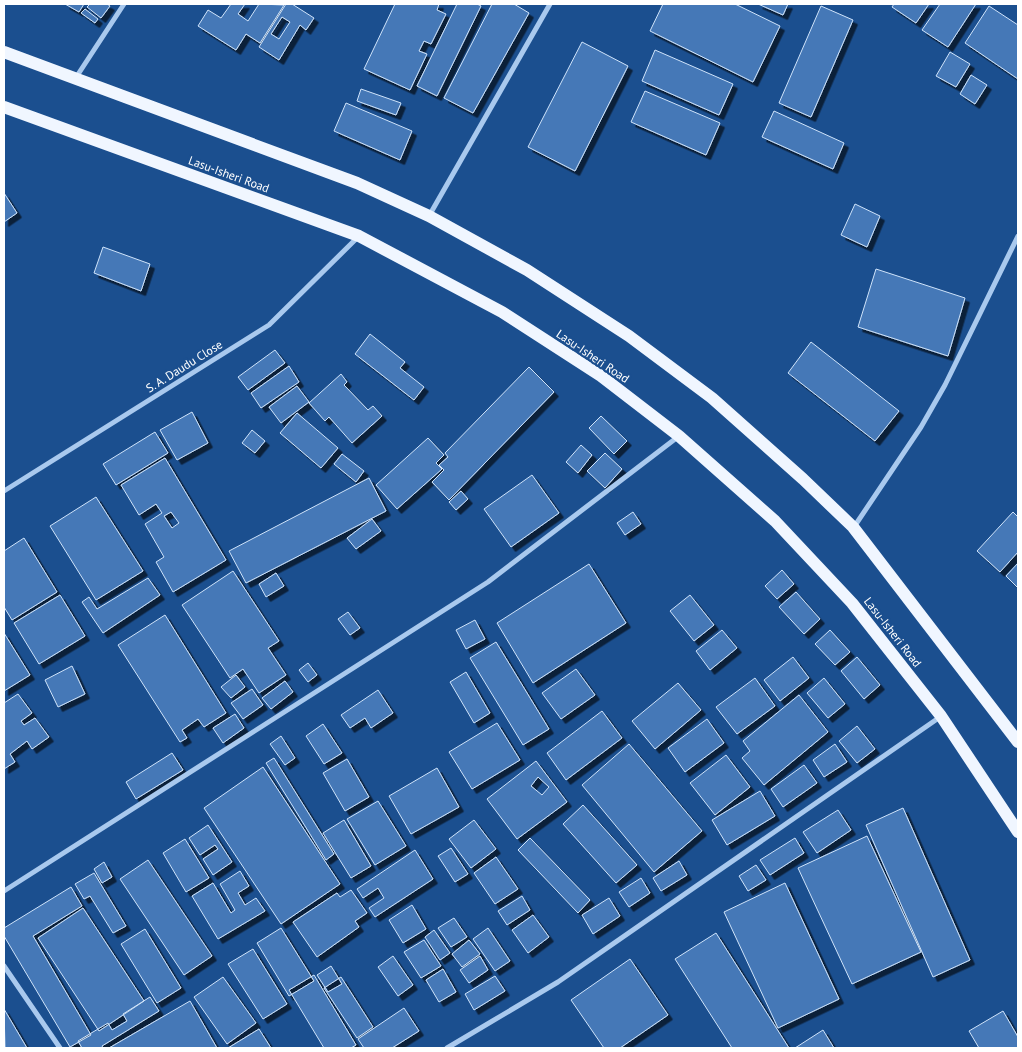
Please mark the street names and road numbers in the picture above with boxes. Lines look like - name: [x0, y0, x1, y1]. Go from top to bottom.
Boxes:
- street label: Lasu-Isheri Road: [187, 152, 271, 196]
- street label: Lasu-Isheri Road: [554, 326, 632, 386]
- street label: S. A. Daudu Close: [143, 336, 225, 396]
- street label: Lasu-Isheri Road: [861, 594, 925, 670]

